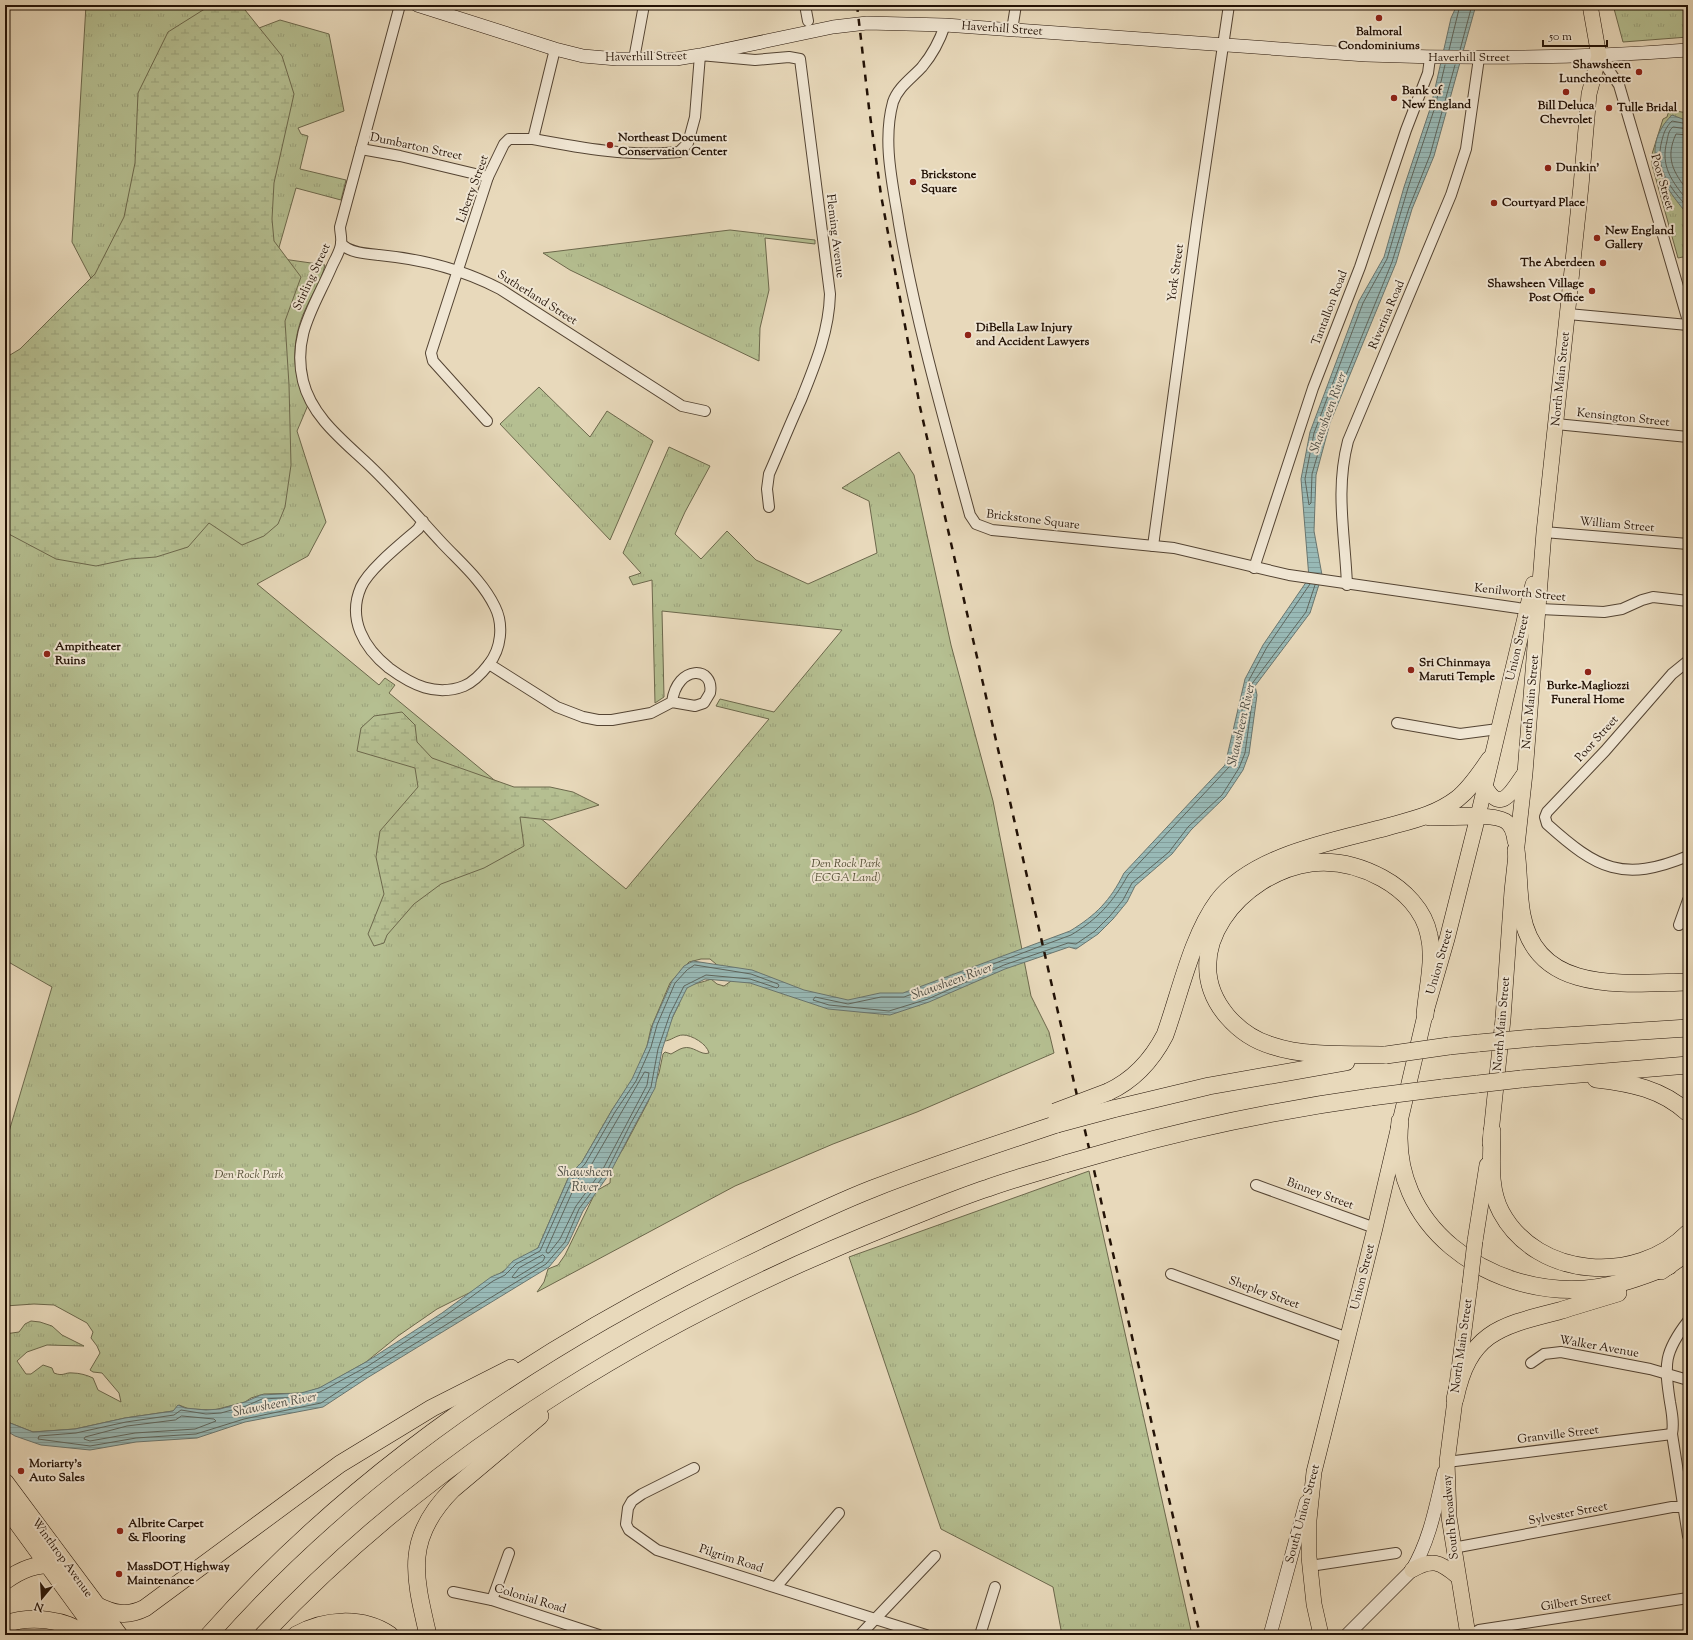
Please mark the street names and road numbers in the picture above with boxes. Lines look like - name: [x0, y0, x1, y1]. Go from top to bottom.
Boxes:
- street label: Haverhill Street: [961, 17, 1043, 41]
- street label: Haverhill Street: [605, 47, 687, 67]
- street label: Haverhill Street: [1428, 49, 1510, 67]
- street label: Dumbarton Street: [368, 128, 464, 166]
- street label: Poor Street: [1645, 152, 1679, 212]
- street label: Liberty Street: [452, 153, 494, 225]
- street label: Fleming Avenue: [821, 193, 849, 279]
- street label: Stirling Street: [289, 240, 335, 314]
- street label: York Street: [1163, 243, 1189, 303]
- street label: Sutherland Street: [494, 266, 580, 330]
- street label: Tantallon Road: [1307, 268, 1353, 348]
- street label: Riverina Road: [1364, 277, 1410, 352]
- street label: North Main Street: [1547, 331, 1575, 427]
- street label: Kensington Street: [1576, 404, 1670, 432]
- street label: Brickstone Square: [985, 505, 1081, 535]
- street label: William Street: [1579, 513, 1655, 537]
- street label: Kenilworth Street: [1473, 579, 1567, 607]
- street label: Union Street: [1502, 613, 1534, 683]
- street label: North Main Street: [1518, 654, 1544, 750]
- street label: Poor Street: [1571, 712, 1623, 766]
- street label: Union Street: [1422, 927, 1458, 997]
- street label: North Main Street: [1489, 976, 1515, 1072]
- street label: Binney Street: [1284, 1174, 1356, 1214]
- street label: Union Street: [1346, 1242, 1380, 1312]
- street label: Shepley Street: [1226, 1272, 1302, 1314]
- street label: North Main Street: [1446, 1298, 1478, 1394]
- street label: Walker Avenue: [1558, 1331, 1641, 1363]
- street label: Granville Street: [1516, 1421, 1600, 1449]
- street label: South Union Street: [1281, 1463, 1325, 1565]
- street label: South Broadway: [1438, 1474, 1464, 1560]
- street label: Sylvester Street: [1527, 1498, 1609, 1530]
- street label: Winthrop Avenue: [27, 1515, 97, 1602]
- street label: Pilgrim Road: [697, 1540, 766, 1578]
- street label: Colonial Road: [492, 1579, 568, 1619]
- street label: Gilbert Street: [1540, 1588, 1612, 1616]

